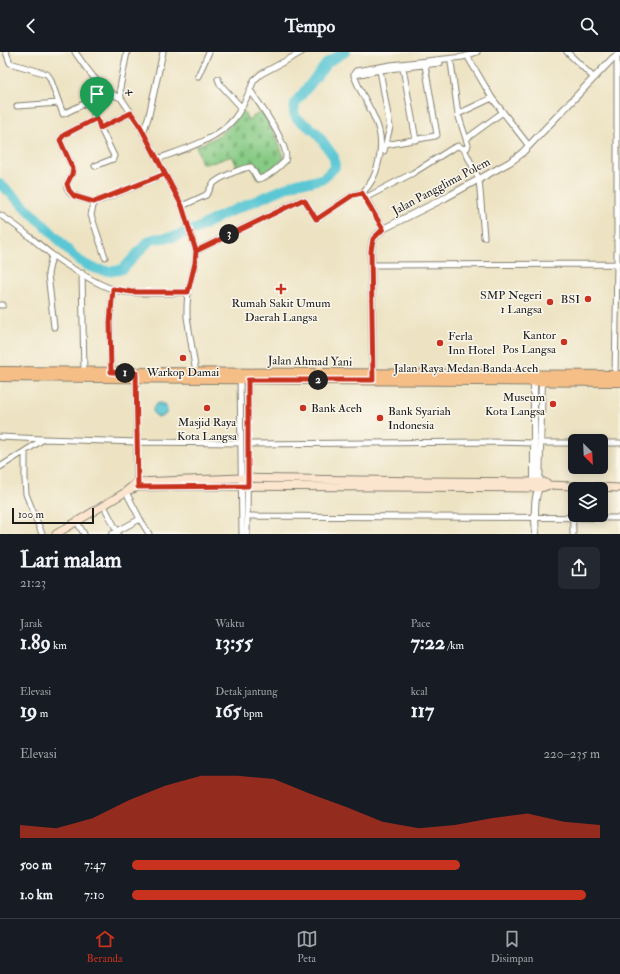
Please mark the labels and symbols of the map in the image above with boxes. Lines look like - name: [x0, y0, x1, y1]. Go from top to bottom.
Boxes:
- pin: [80, 77, 114, 118]
- street label: 4: [124, 88, 139, 97]
- street label: Jalan Pangglima Polem: [389, 154, 493, 219]
- pin: 3: [219, 224, 239, 244]
- marker: Rumah Sakit Umum Daerah Langsa: [275, 283, 287, 295]
- place label: SMP Negeri 1 Langsa: [480, 288, 543, 317]
- place label: BSI: [561, 292, 580, 307]
- marker: BSI: [583, 294, 593, 304]
- place label: Rumah Sakit Umum Daerah Langsa: [231, 296, 331, 325]
- marker: SMP Negeri 1 Langsa: [545, 297, 555, 307]
- place label: Kantor Pos Langsa: [502, 328, 557, 357]
- place label: Ferla Inn Hotel: [448, 329, 495, 358]
- marker: Kantor Pos Langsa: [559, 337, 569, 347]
- marker: Ferla Inn Hotel: [435, 338, 445, 348]
- marker: Warkop Damai: [178, 353, 188, 363]
- street label: Jalan Ahmad Yani: [267, 353, 352, 370]
- street label: Jalan Raya Medan Banda Aceh: [393, 361, 539, 376]
- pin: 1: [115, 363, 135, 383]
- place label: Warkop Damai: [146, 365, 219, 380]
- pin: 2: [308, 370, 328, 390]
- place label: Museum Kota Langsa: [485, 390, 546, 419]
- marker: Museum Kota Langsa: [548, 399, 558, 409]
- place label: Bank Aceh: [311, 401, 363, 416]
- marker: Masjid Raya Kota Langsa: [202, 403, 212, 413]
- marker: Bank Aceh: [298, 403, 308, 413]
- place label: Bank Syariah Indonesia: [388, 404, 452, 433]
- marker: Bank Syariah Indonesia: [375, 413, 385, 423]
- place label: Masjid Raya Kota Langsa: [177, 415, 238, 444]
- north arrow: [568, 434, 608, 474]
- scale bar: [12, 506, 94, 525]

